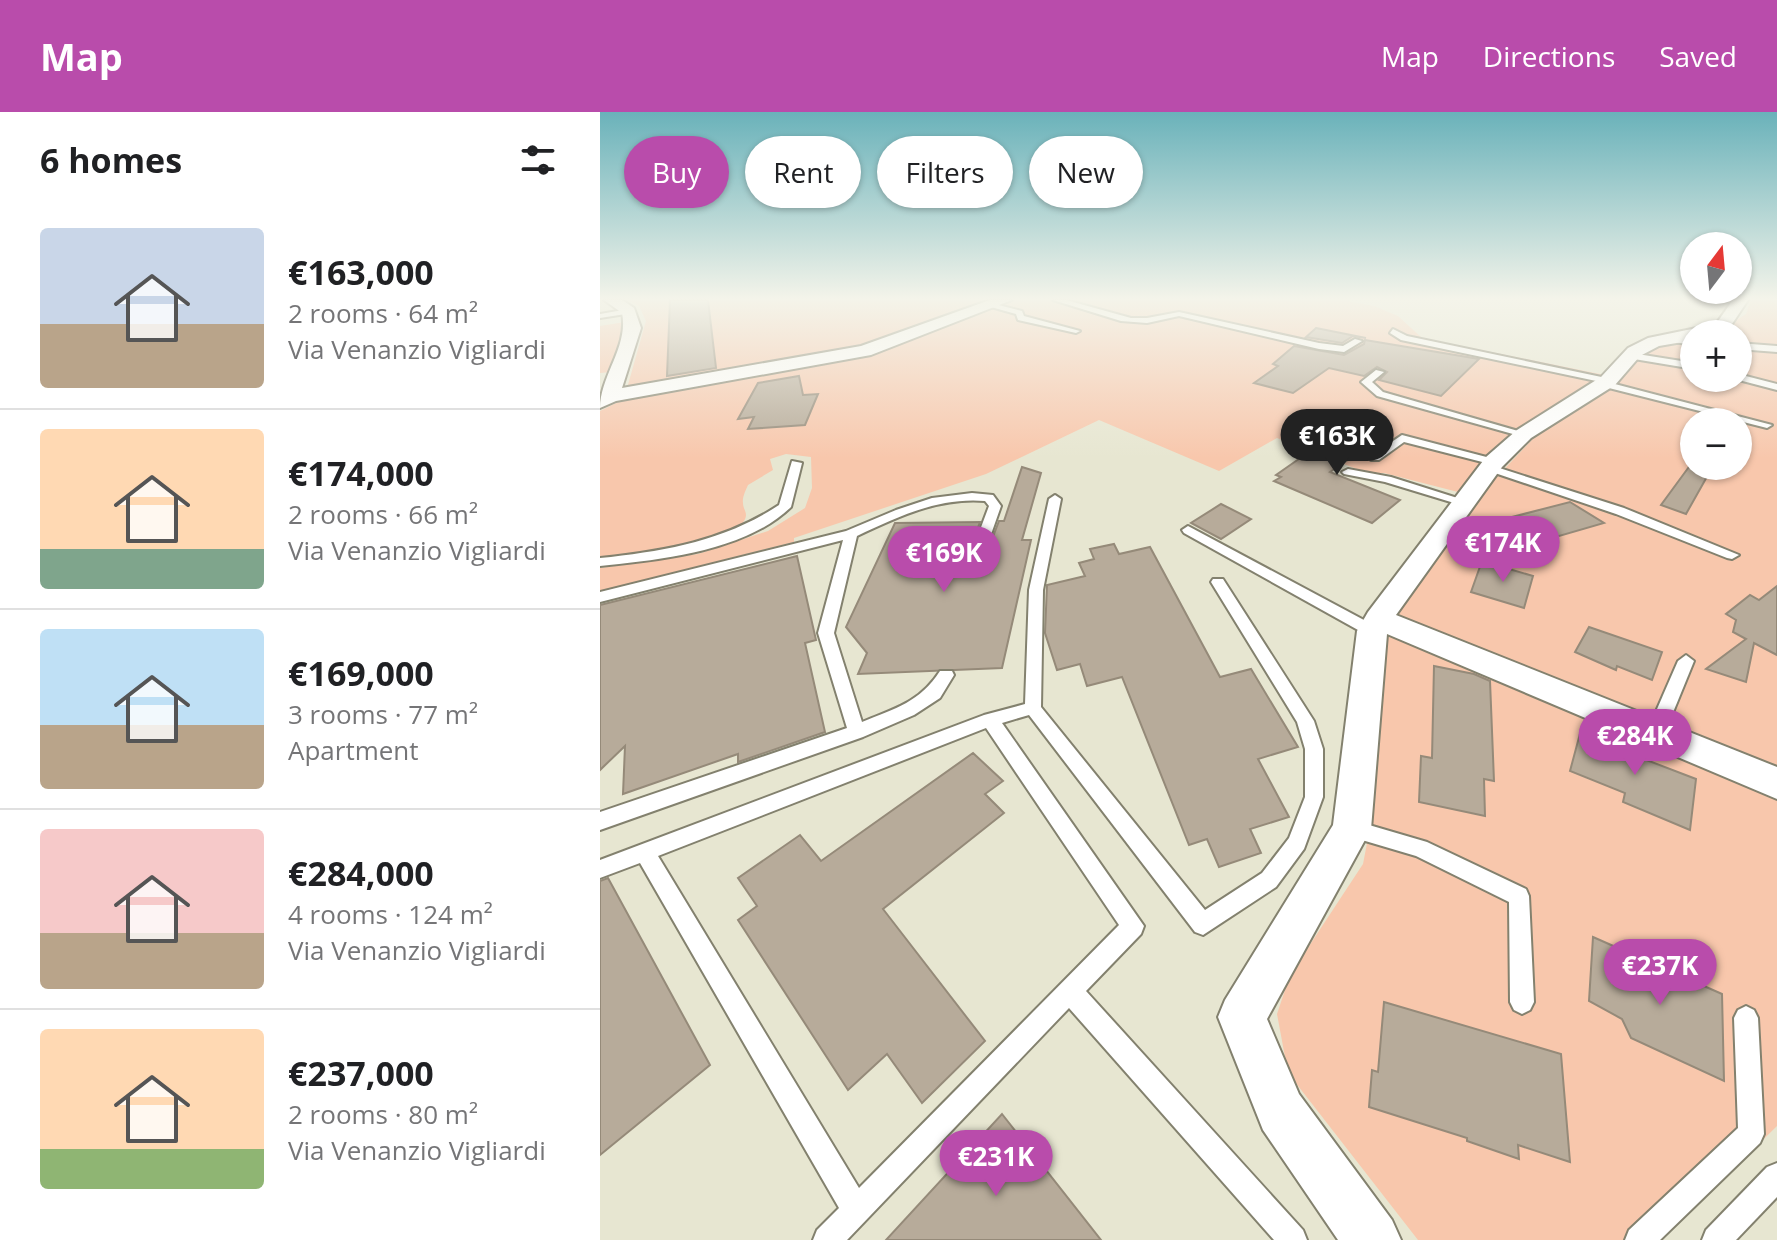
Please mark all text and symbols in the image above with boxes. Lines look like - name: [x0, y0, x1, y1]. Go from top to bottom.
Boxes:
- text: Map: [40, 30, 123, 82]
- text: Map: [1381, 37, 1439, 75]
- text: Directions: [1483, 37, 1615, 75]
- text: Saved: [1659, 37, 1737, 75]
- chip: Buy: [624, 136, 729, 208]
- chip: Rent: [745, 136, 861, 208]
- chip: Filters: [877, 136, 1013, 208]
- chip: New: [1029, 136, 1143, 208]
- text: 6 homes: [40, 137, 182, 183]
- icon: filters: [516, 138, 560, 182]
- north arrow: [1680, 232, 1752, 304]
- map controls: [1680, 232, 1752, 480]
- text: €163,000: [288, 249, 434, 295]
- icon: home: [104, 260, 200, 356]
- text: 2 rooms · 64 m²: [288, 295, 478, 331]
- button: +: [1680, 320, 1752, 392]
- text: Via Venanzio Vigliardi: [288, 331, 546, 367]
- button: −: [1680, 408, 1752, 480]
- pin: €163K: [1281, 409, 1393, 477]
- text: €163K: [1299, 417, 1375, 453]
- text: €174,000: [288, 450, 434, 496]
- icon: home: [104, 461, 200, 557]
- text: 2 rooms · 66 m²: [288, 496, 478, 532]
- pin: €174K: [1447, 516, 1559, 584]
- text: €174K: [1465, 524, 1541, 560]
- pin: €169K: [888, 526, 1000, 594]
- text: Via Venanzio Vigliardi: [288, 532, 546, 568]
- text: €169K: [906, 534, 982, 570]
- text: €169,000: [288, 650, 434, 696]
- icon: home: [104, 661, 200, 757]
- text: 3 rooms · 77 m²: [288, 696, 478, 732]
- pin: €284K: [1579, 709, 1691, 777]
- text: €284K: [1597, 717, 1673, 753]
- text: Apartment: [288, 732, 419, 768]
- text: €284,000: [288, 850, 434, 896]
- icon: home: [104, 861, 200, 957]
- text: 4 rooms · 124 m²: [288, 896, 493, 932]
- text: Via Venanzio Vigliardi: [288, 932, 546, 968]
- pin: €237K: [1604, 939, 1716, 1007]
- text: €237K: [1622, 947, 1698, 983]
- text: €237,000: [288, 1050, 434, 1096]
- icon: home: [104, 1061, 200, 1157]
- text: 2 rooms · 80 m²: [288, 1096, 478, 1132]
- pin: €231K: [940, 1130, 1052, 1198]
- text: Via Venanzio Vigliardi: [288, 1132, 546, 1168]
- text: €231K: [958, 1138, 1034, 1174]

